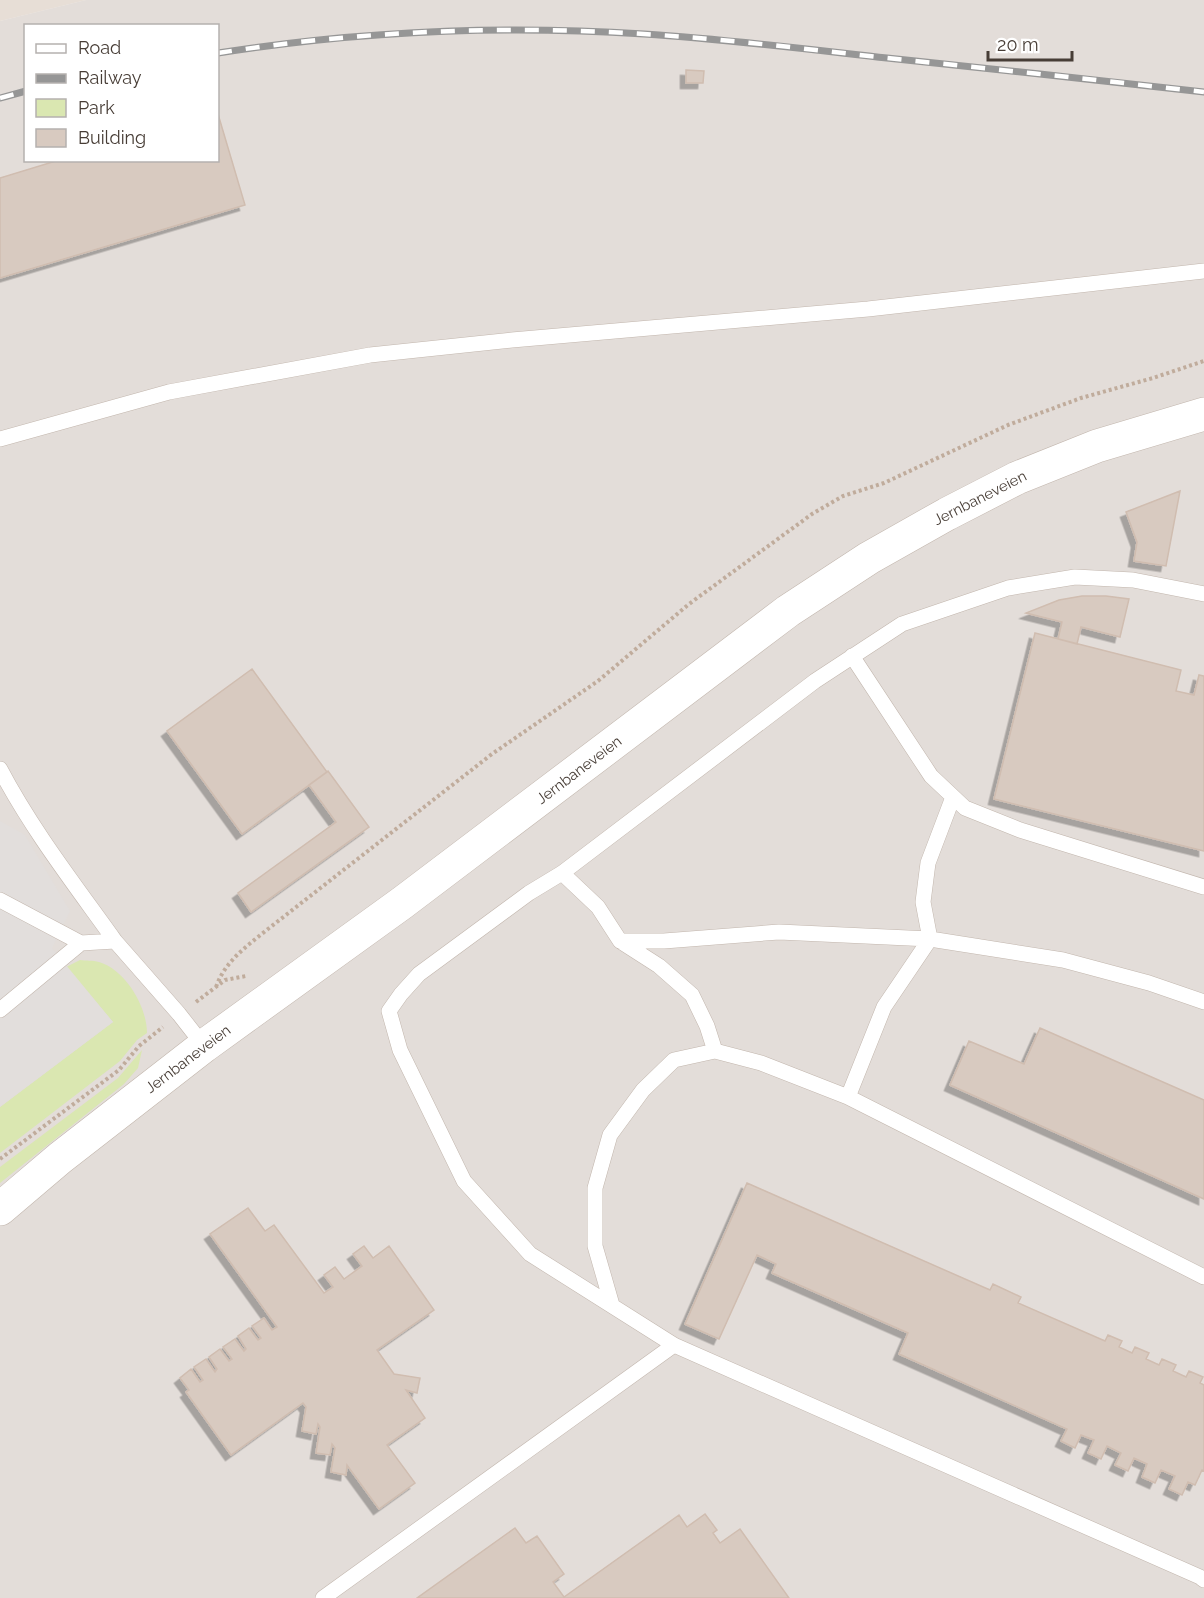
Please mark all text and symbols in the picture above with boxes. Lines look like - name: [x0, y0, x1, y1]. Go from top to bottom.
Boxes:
- legend: [24, 24, 219, 162]
- scale bar: [988, 24, 1072, 62]
- text: 20 m: [997, 34, 1039, 55]
- text: Road: [78, 37, 121, 58]
- text: Railway: [78, 67, 142, 88]
- text: Park: [78, 97, 115, 118]
- text: Building: [78, 127, 146, 148]
- street label: Jernbaneveien: [930, 467, 1030, 529]
- street label: Jernbaneveien: [533, 732, 625, 808]
- street label: Jernbaneveien: [142, 1021, 234, 1097]

